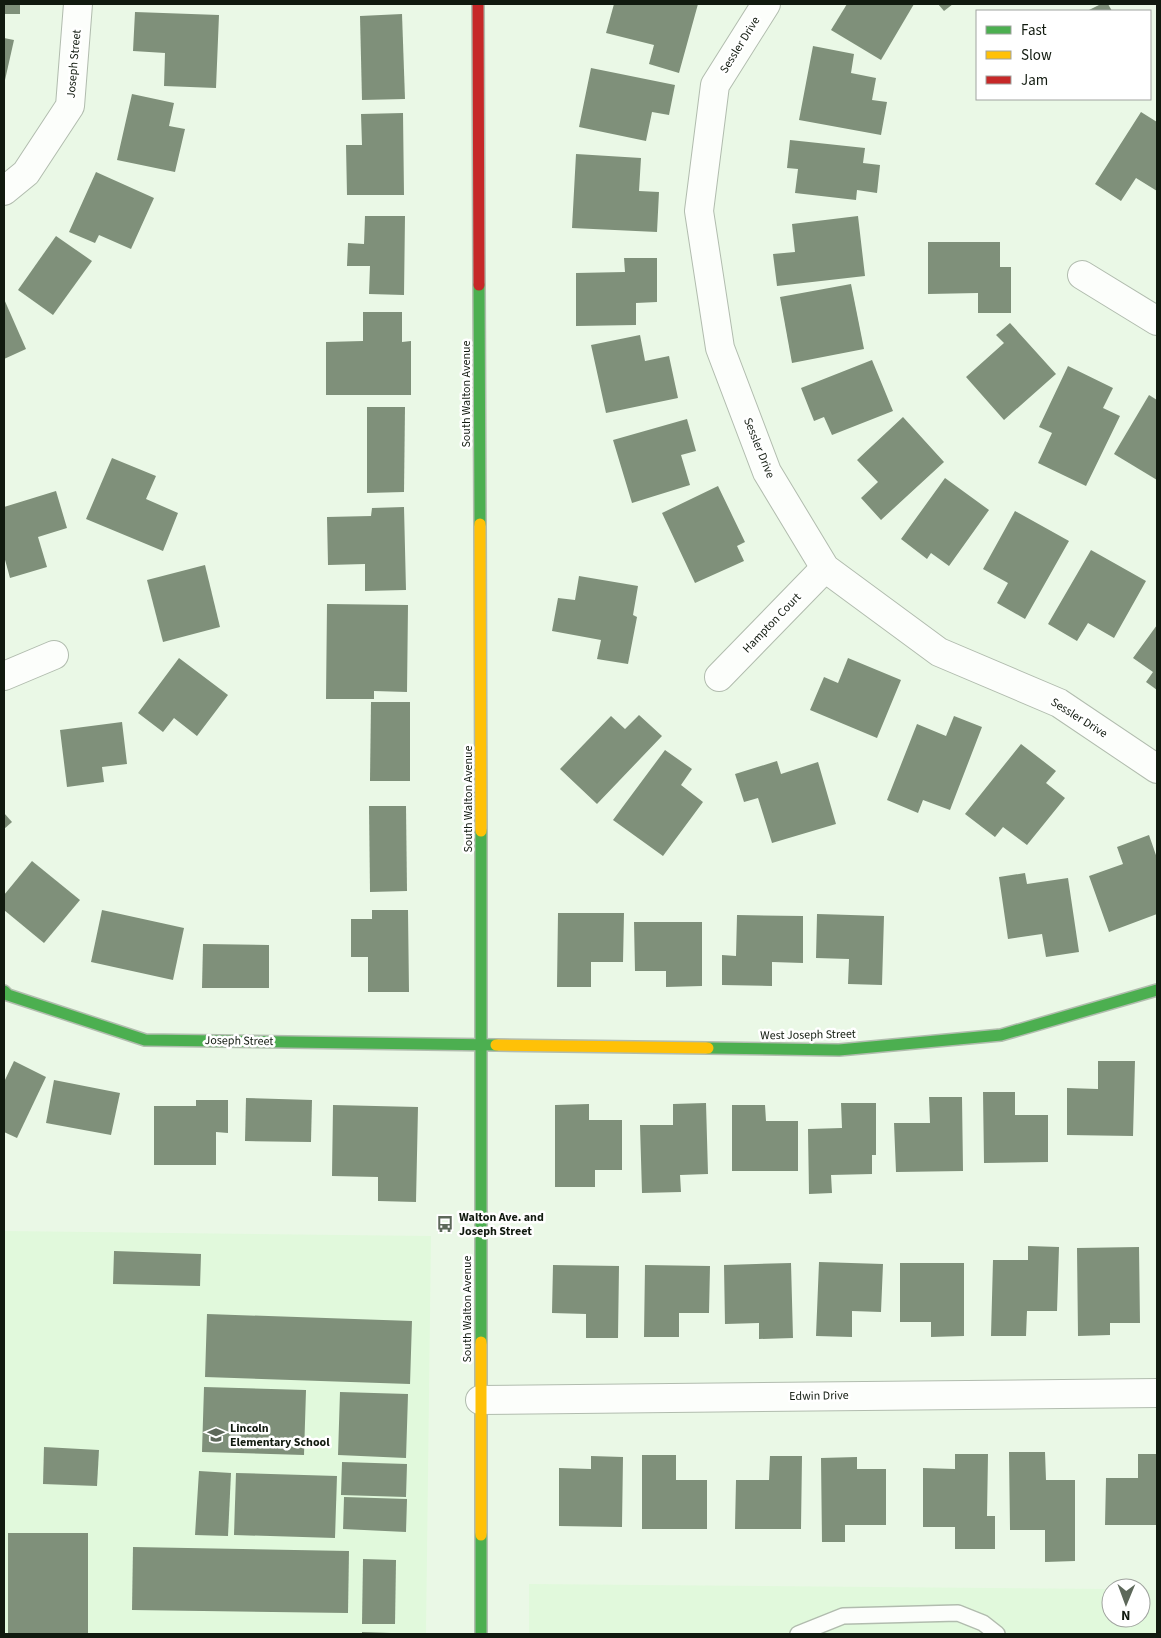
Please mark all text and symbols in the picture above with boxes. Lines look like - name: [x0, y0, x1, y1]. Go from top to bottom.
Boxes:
- legend: [976, 10, 1151, 100]
- street label: Sessler Drive: [716, 13, 764, 77]
- text: Fast: [1021, 20, 1047, 41]
- street label: Joseph Street: [63, 29, 85, 99]
- text: Slow: [1021, 45, 1052, 66]
- text: Jam: [1021, 70, 1048, 91]
- street label: South Walton Avenue: [458, 340, 475, 448]
- street label: Sessler Drive: [739, 415, 779, 481]
- street label: Hampton Court: [739, 589, 805, 657]
- street label: Sessler Drive: [1047, 694, 1111, 742]
- street label: South Walton Avenue: [460, 745, 477, 853]
- street label: West Joseph Street: [760, 1026, 856, 1044]
- street label: Joseph Street: [204, 1032, 274, 1050]
- place label: Walton Ave. and Joseph Street: [459, 1209, 544, 1240]
- bus stop icon: Walton Ave. and Joseph Street: [435, 1214, 455, 1234]
- street label: South Walton Avenue: [459, 1255, 476, 1363]
- street label: Edwin Drive: [789, 1387, 849, 1405]
- place label: Lincoln Elementary School: [230, 1420, 330, 1451]
- school or university icon: Lincoln Elementary School: [206, 1425, 226, 1445]
- north arrow: [1101, 1578, 1151, 1628]
- text: N: [1121, 1605, 1131, 1625]

